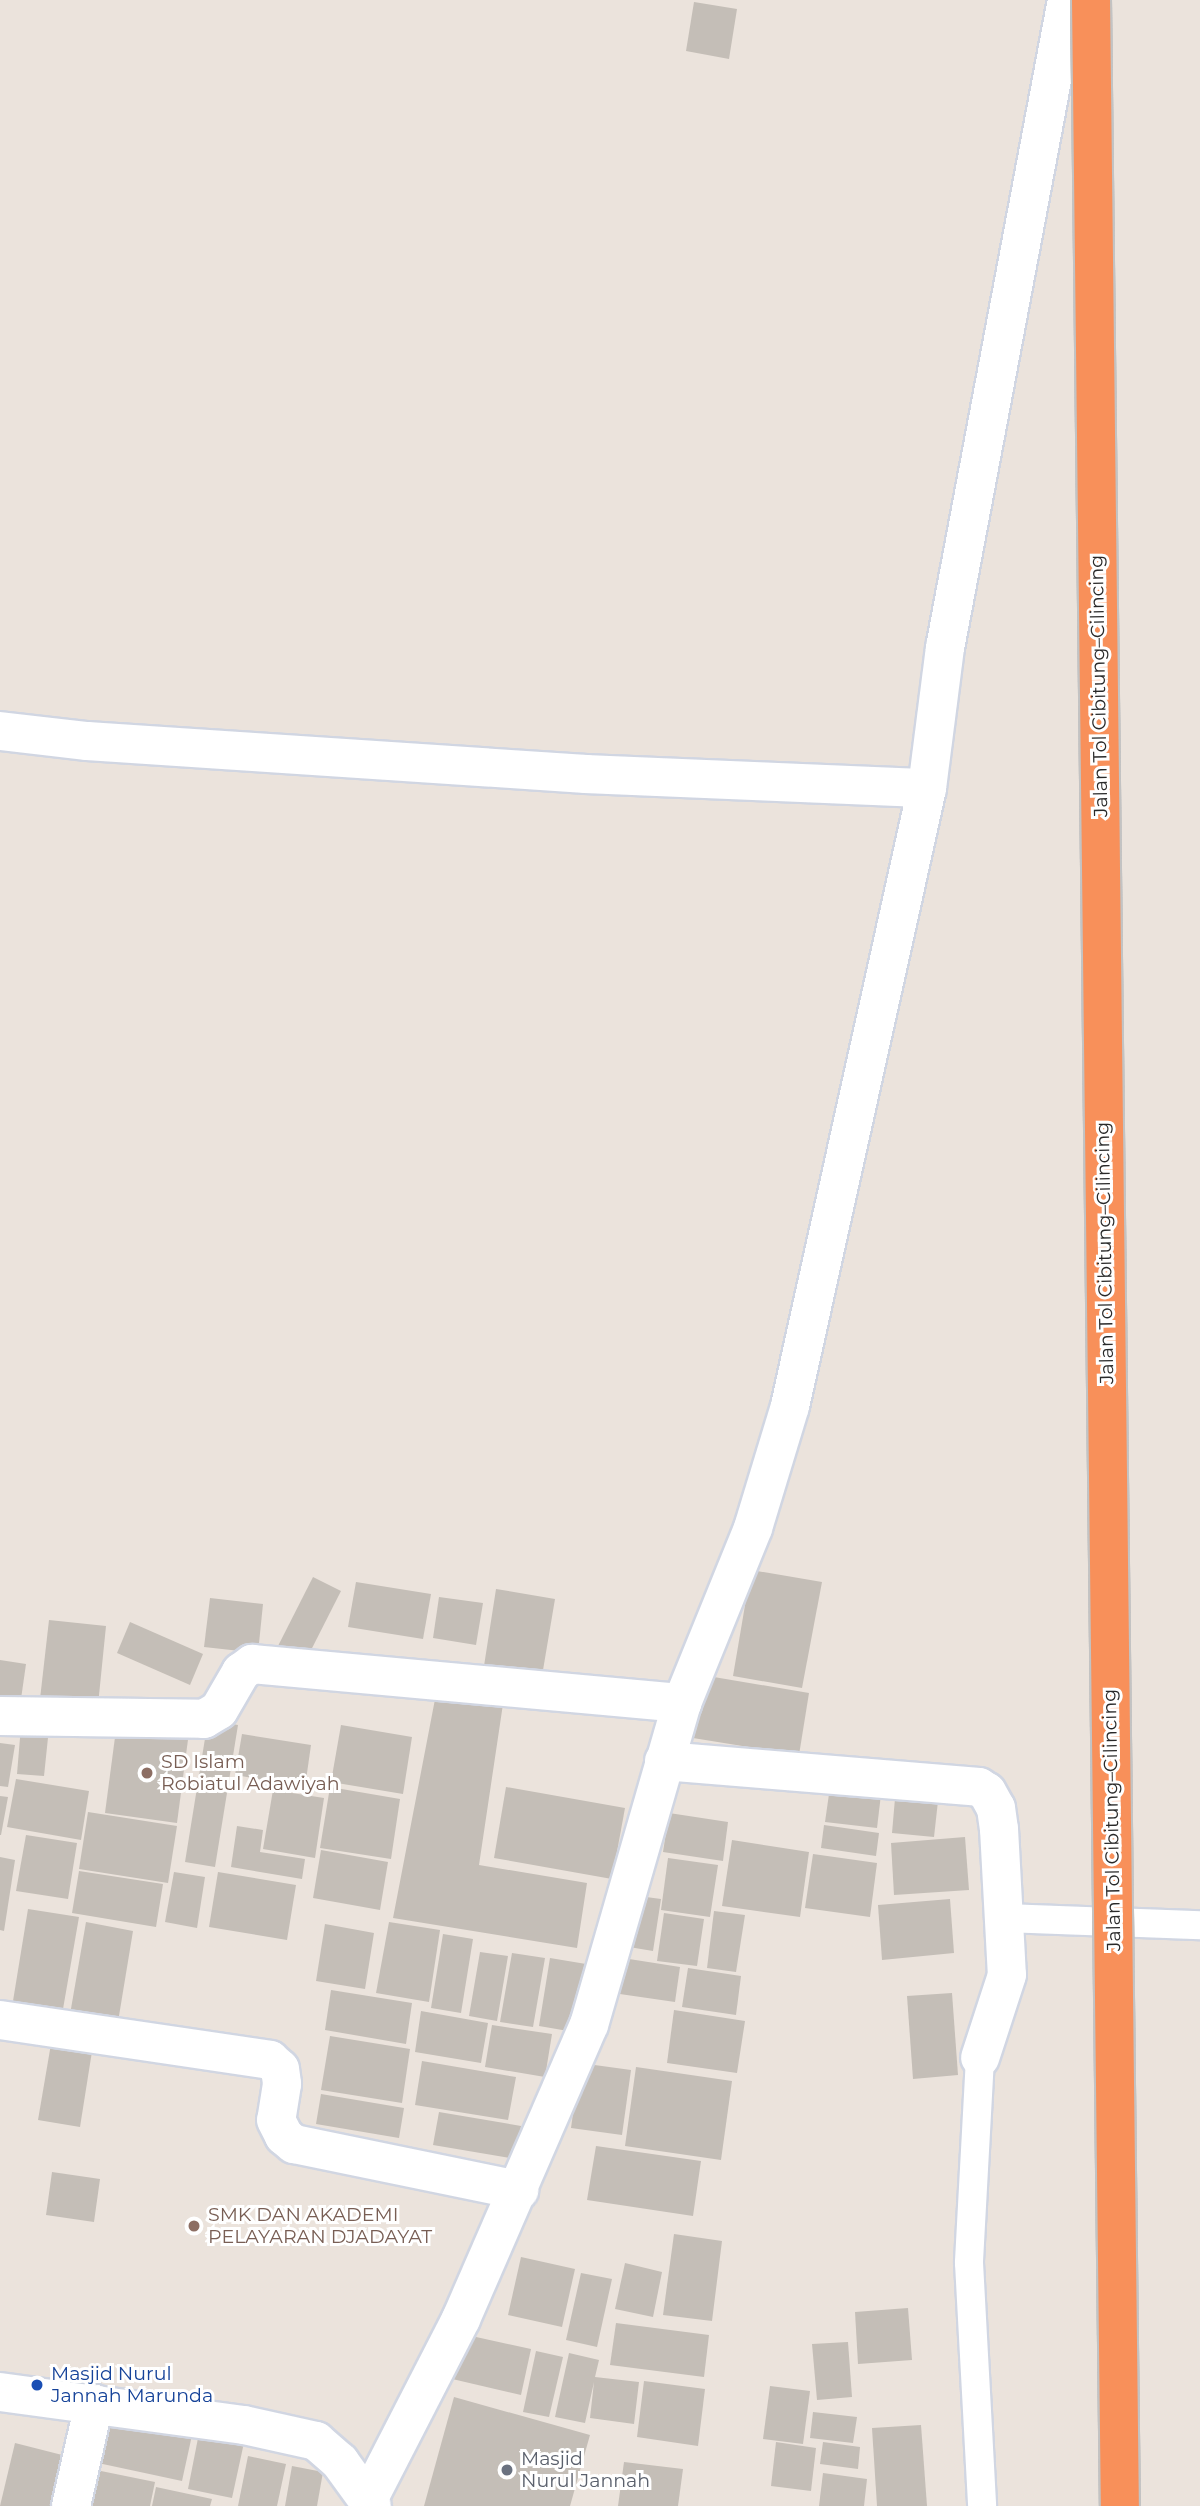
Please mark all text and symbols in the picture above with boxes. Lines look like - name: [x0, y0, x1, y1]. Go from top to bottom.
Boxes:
- street label: Jalan Tol Cibitung–Cilincing: [1085, 555, 1113, 817]
- street label: Jalan Tol Cibitung–Cilincing: [1091, 1122, 1119, 1384]
- street label: Jalan Tol Cibitung–Cilincing: [1098, 1689, 1126, 1951]
- place label: SD Islam Robiatul Adawiyah: [161, 1751, 340, 1795]
- marker: SD Islam Robiatul Adawiyah: [139, 1765, 155, 1781]
- place label: SMK DAN AKADEMI PELAYARAN DJADAYAT: [208, 2204, 432, 2248]
- marker: SMK DAN AKADEMI PELAYARAN DJADAYAT: [186, 2218, 202, 2234]
- place label: Masjid Nurul Jannah Marunda: [51, 2363, 213, 2407]
- marker: Masjid Nurul Jannah Marunda: [29, 2377, 45, 2393]
- place label: Masjid Nurul Jannah: [521, 2448, 650, 2492]
- marker: Masjid Nurul Jannah: [499, 2462, 515, 2478]

